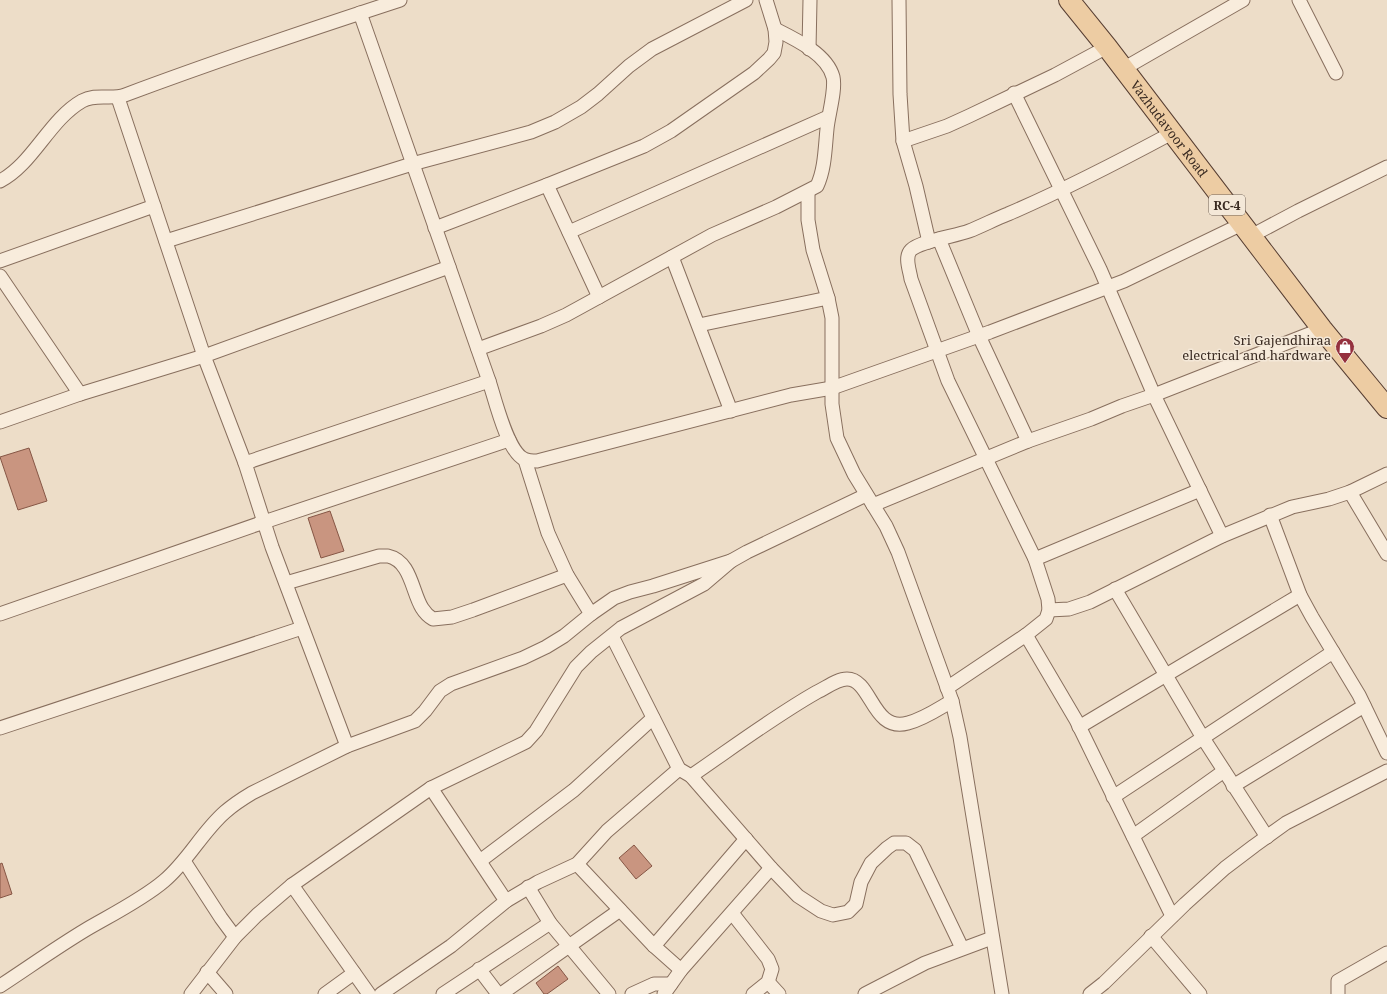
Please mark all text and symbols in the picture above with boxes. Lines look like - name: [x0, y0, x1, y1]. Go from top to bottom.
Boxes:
- street label: Vazhudavoor Road: [1126, 76, 1212, 181]
- road number: RC-4: [1209, 195, 1245, 215]
- place label: Sri Gajendhiraa electrical and hardware: [1182, 331, 1331, 364]
- shop icon: Sri Gajendhiraa electrical and hardware: [1334, 336, 1356, 364]

